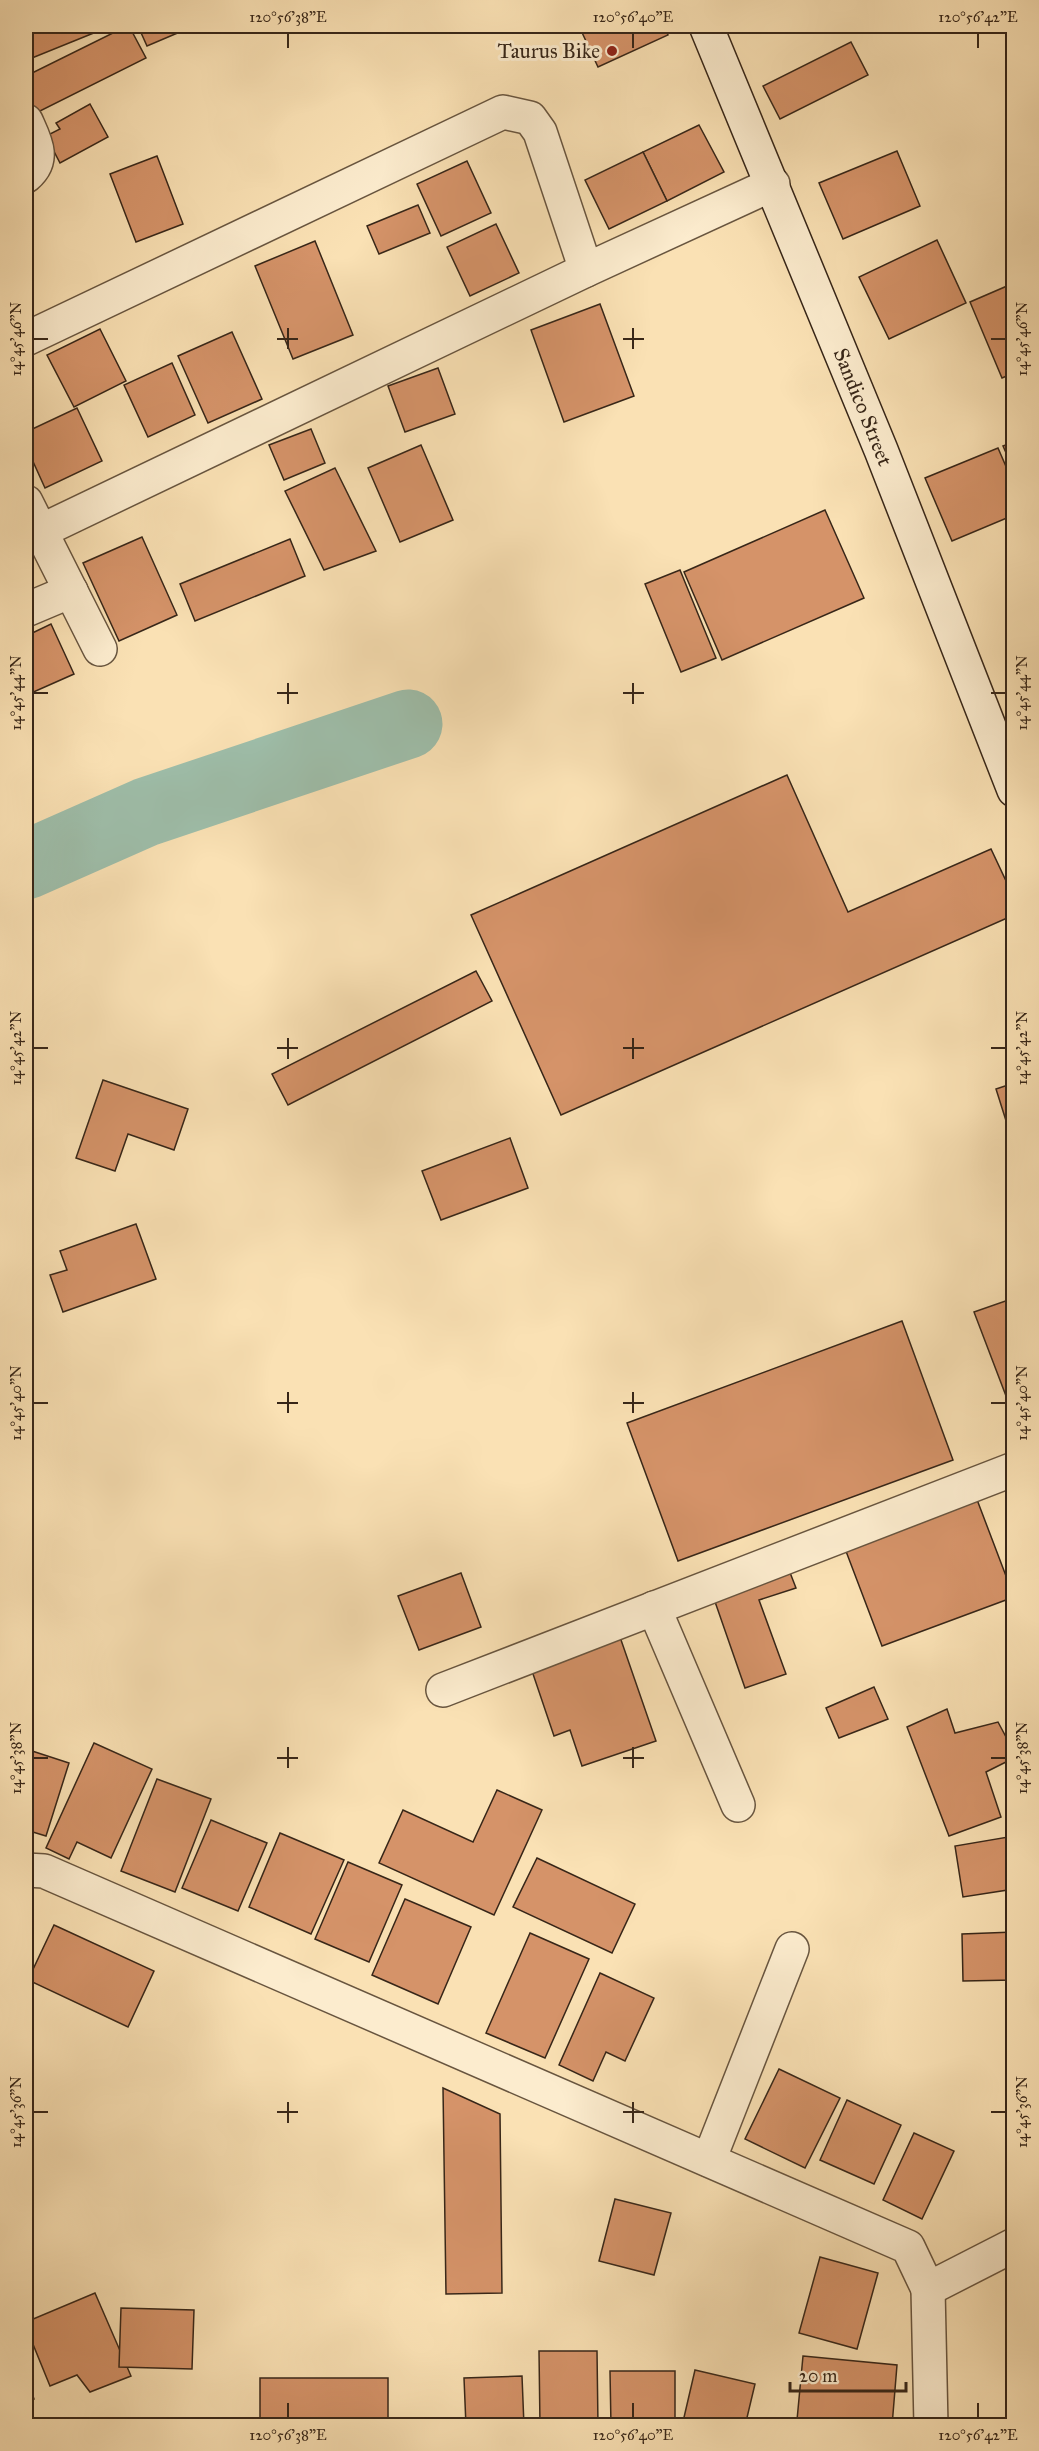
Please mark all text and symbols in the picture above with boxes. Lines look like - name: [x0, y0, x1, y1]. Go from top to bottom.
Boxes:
- text: 120°56'38"E: [249, 8, 327, 26]
- text: 120°56'40"E: [593, 8, 674, 26]
- text: 120°56'42"E: [938, 8, 1018, 26]
- place label: Taurus Bike: [498, 38, 600, 64]
- marker: Taurus Bike: [605, 44, 619, 58]
- text: 14°45'46"N: [7, 301, 25, 376]
- text: 14°45'46"N: [1013, 301, 1031, 376]
- street label: Sandico Street: [828, 344, 899, 470]
- text: 14°45'44"N: [7, 655, 25, 731]
- text: 14°45'44"N: [1013, 655, 1031, 731]
- text: 14°45'42"N: [7, 1011, 25, 1085]
- text: 14°45'42"N: [1013, 1011, 1031, 1085]
- text: 14°45'40"N: [7, 1365, 25, 1441]
- text: 14°45'40"N: [1013, 1365, 1031, 1441]
- text: 14°45'38"N: [7, 1721, 25, 1794]
- text: 14°45'38"N: [1013, 1721, 1031, 1794]
- text: 14°45'36"N: [7, 2076, 25, 2148]
- text: 14°45'36"N: [1013, 2076, 1031, 2148]
- scale bar: [790, 2355, 906, 2393]
- text: 20 m: [799, 2365, 837, 2387]
- text: 120°56'38"E: [249, 2426, 327, 2444]
- text: 120°56'40"E: [593, 2426, 674, 2444]
- text: 120°56'42"E: [938, 2426, 1018, 2444]

